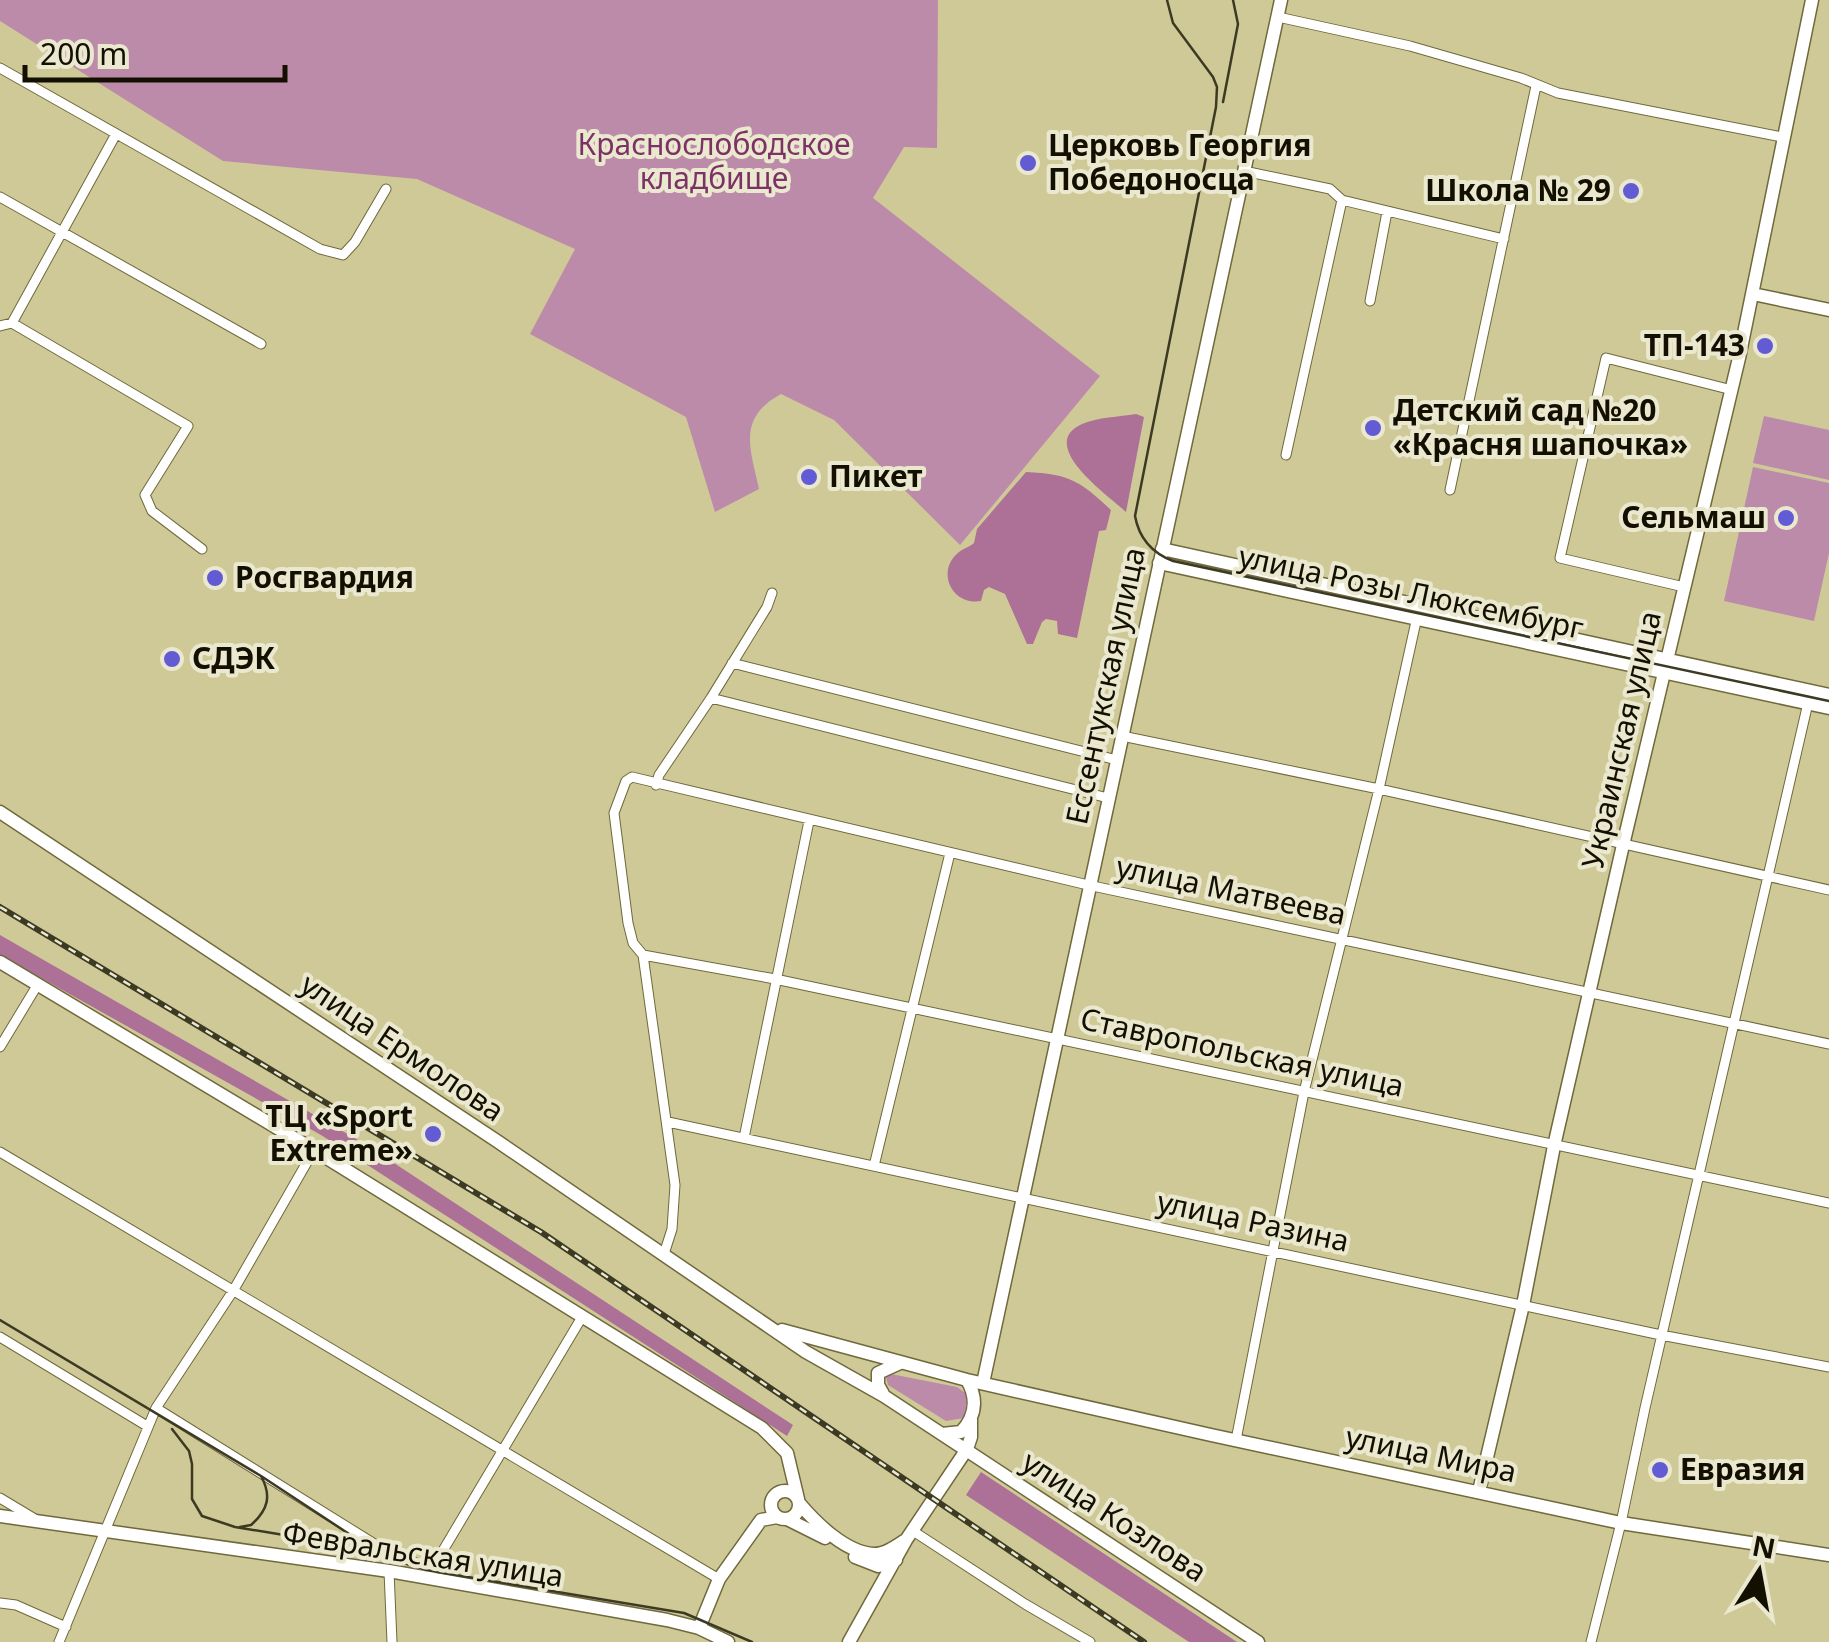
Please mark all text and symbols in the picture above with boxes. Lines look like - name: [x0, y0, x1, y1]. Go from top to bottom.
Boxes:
- scale bar: [25, 20, 285, 82]
- text: 200 m: [40, 33, 127, 74]
- park label: Краснослободское кладбище: [577, 123, 851, 198]
- place label: Церковь Георгия Победоносца: [1048, 124, 1311, 199]
- marker: Церковь Георгия Победоносца: [1017, 152, 1039, 174]
- place label: Школа № 29: [1425, 169, 1611, 210]
- marker: Школа № 29: [1620, 180, 1642, 202]
- place label: ТП-143: [1644, 324, 1745, 365]
- marker: ТП-143: [1754, 335, 1776, 357]
- place label: Детский сад №20 «Красня шапочка»: [1393, 389, 1688, 464]
- marker: Детский сад №20 «Красня шапочка»: [1362, 417, 1384, 439]
- place label: Пикет: [829, 455, 922, 496]
- marker: Пикет: [798, 466, 820, 488]
- place label: Сельмаш: [1621, 496, 1766, 537]
- marker: Сельмаш: [1775, 507, 1797, 529]
- street label: улица Розы Люксембург: [1235, 535, 1588, 648]
- street label: Ессентукская улица: [1055, 543, 1154, 828]
- place label: Росгвардия: [235, 556, 414, 597]
- marker: Росгвардия: [204, 567, 226, 589]
- street label: Украинская улица: [1571, 607, 1670, 872]
- place label: СДЭК: [192, 637, 275, 678]
- marker: СДЭК: [161, 648, 183, 670]
- street label: улица Матвеева: [1113, 845, 1350, 934]
- street label: улица Ермолова: [293, 963, 513, 1130]
- street label: Ставропольская улица: [1077, 997, 1408, 1106]
- place label: ТЦ «Sport Extreme»: [266, 1095, 413, 1170]
- marker: ТЦ «Sport Extreme»: [422, 1123, 444, 1145]
- street label: улица Разина: [1154, 1180, 1353, 1261]
- street label: улица Мира: [1342, 1415, 1520, 1492]
- street label: улица Козлова: [1015, 1441, 1215, 1591]
- place label: Евразия: [1680, 1448, 1805, 1489]
- marker: Евразия: [1649, 1459, 1671, 1481]
- street label: Февральская улица: [280, 1511, 567, 1596]
- north arrow: [1709, 1522, 1809, 1622]
- text: N: [1749, 1526, 1779, 1567]

